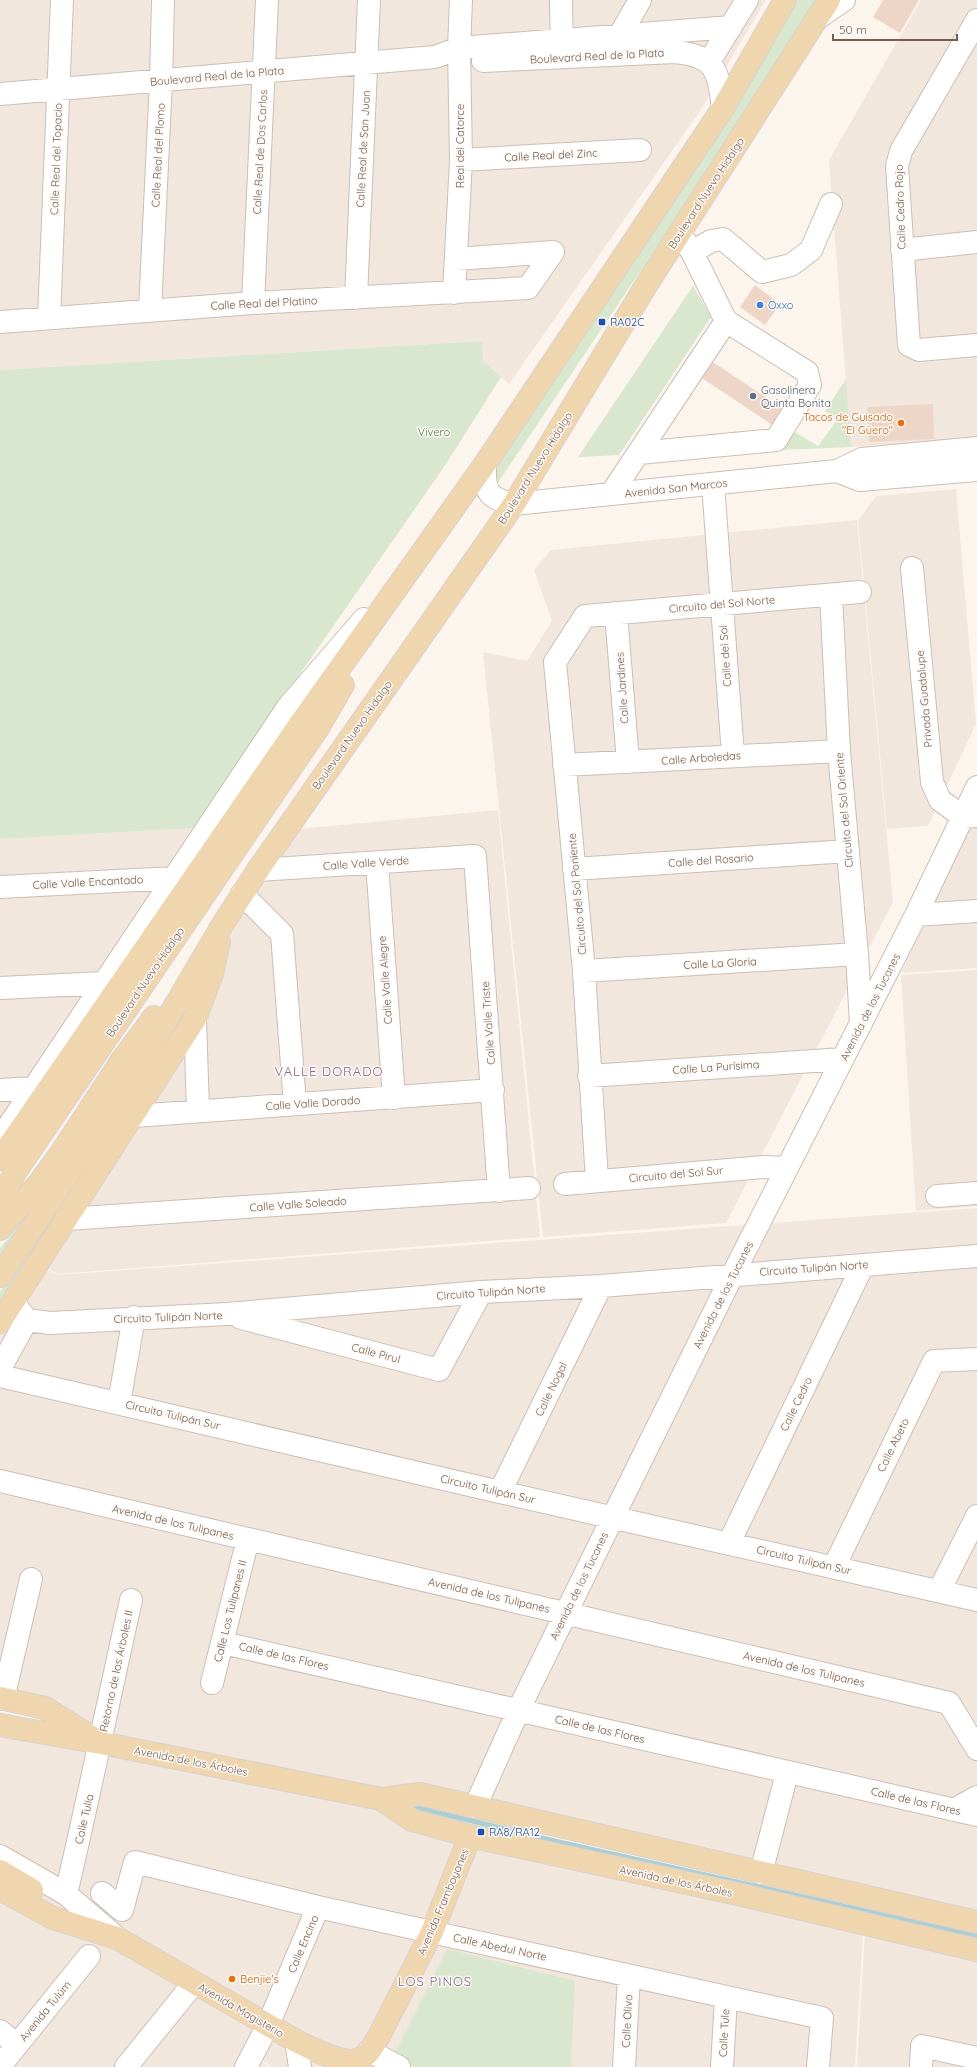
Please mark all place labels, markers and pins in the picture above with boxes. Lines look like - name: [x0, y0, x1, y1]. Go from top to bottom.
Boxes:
- place label: Oxxo: [768, 298, 794, 312]
- marker: Oxxo: [755, 300, 765, 310]
- place label: RA02C: [610, 315, 644, 329]
- marker: RA02C: [597, 317, 607, 327]
- place label: Gasolinera Quinta Bonita: [761, 383, 831, 410]
- marker: Gasolinera Quinta Bonita: [748, 391, 758, 401]
- place label: Tacos de Guisado "El Güero": [803, 410, 893, 437]
- marker: Tacos de Guisado "El Güero": [896, 418, 906, 428]
- place label: RA8/RA12: [489, 1825, 540, 1839]
- marker: RA8/RA12: [476, 1827, 486, 1837]
- place label: Benjie's: [240, 1972, 279, 1986]
- marker: Benjie's: [227, 1974, 237, 1984]

